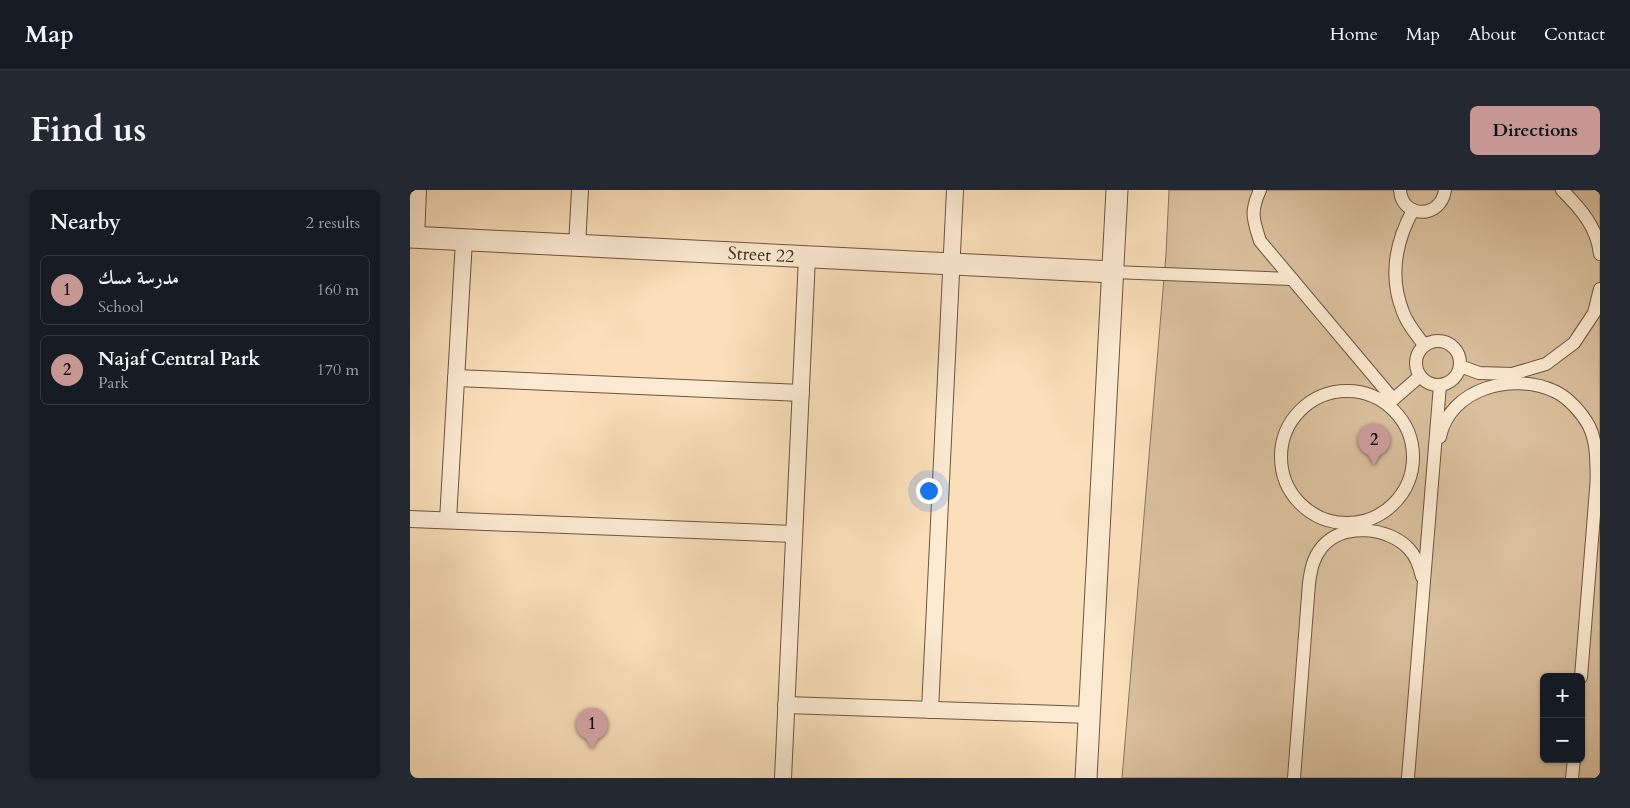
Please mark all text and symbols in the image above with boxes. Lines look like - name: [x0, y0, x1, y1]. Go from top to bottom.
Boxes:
- text: Map: [25, 18, 74, 51]
- text: Home: [1330, 22, 1378, 47]
- text: Map: [1406, 22, 1440, 47]
- text: About: [1468, 22, 1516, 47]
- text: Contact: [1544, 22, 1605, 47]
- text: Find us: [30, 106, 146, 154]
- button: Directions: [1470, 106, 1600, 155]
- text: Nearby: [50, 208, 121, 237]
- text: 2 results: [306, 212, 360, 234]
- street label: Street 22: [727, 241, 795, 269]
- text: مدرسة مسك: [98, 265, 179, 291]
- text: 1: [63, 279, 71, 301]
- text: 160 m: [317, 279, 359, 301]
- text: School: [98, 296, 143, 318]
- text: Najaf Central Park: [98, 346, 260, 372]
- text: 2: [63, 359, 71, 381]
- text: 170 m: [317, 359, 359, 381]
- text: Park: [98, 372, 129, 394]
- pin: 2: [1358, 424, 1390, 465]
- your location: [916, 478, 942, 504]
- map controls: [1540, 673, 1585, 763]
- button: +: [1540, 673, 1585, 718]
- pin: 1: [576, 708, 608, 749]
- button: −: [1540, 718, 1585, 763]

